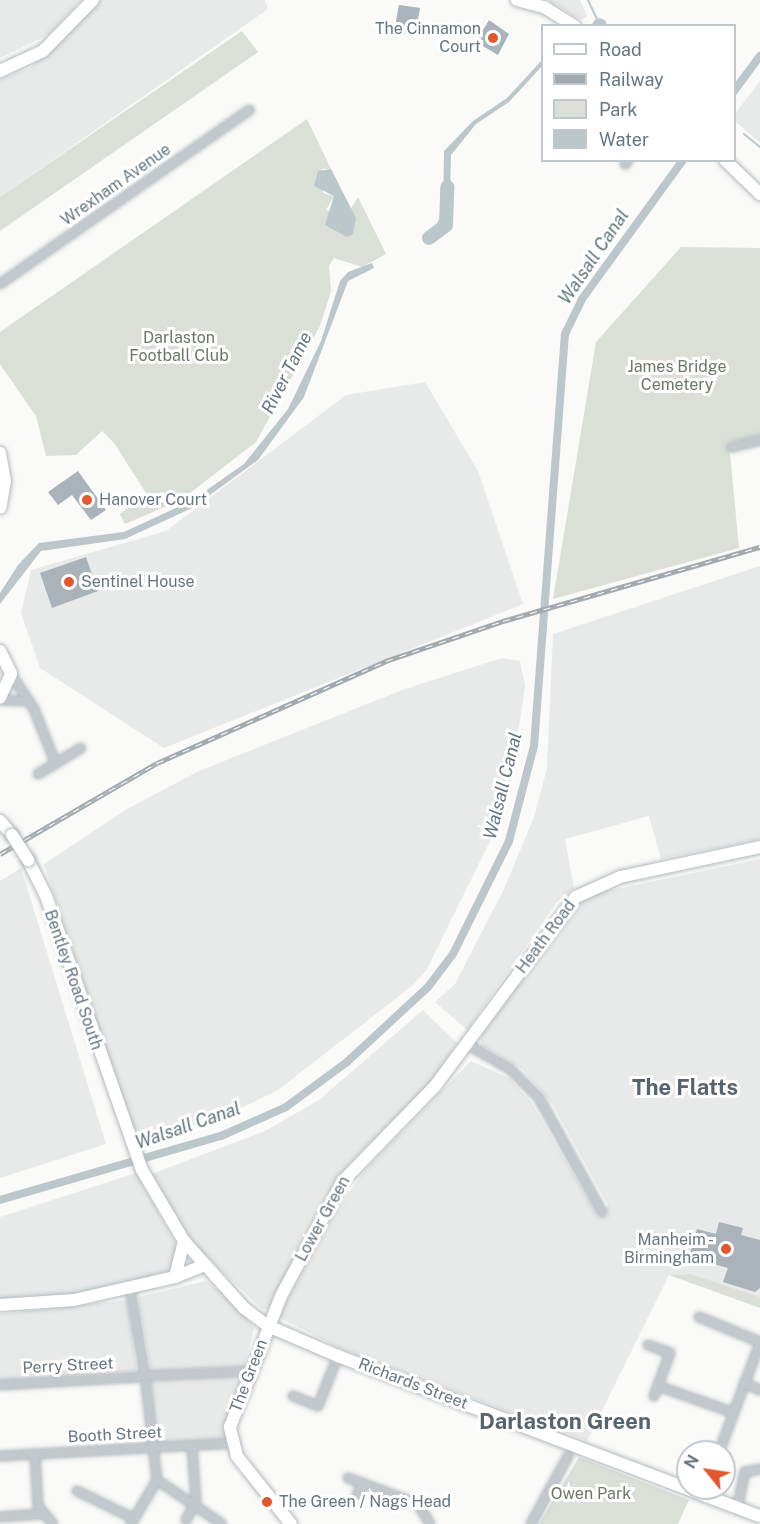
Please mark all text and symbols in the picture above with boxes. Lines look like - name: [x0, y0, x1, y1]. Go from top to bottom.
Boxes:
- place label: The Cinnamon Court: [375, 19, 481, 57]
- legend: [541, 24, 736, 162]
- marker: The Cinnamon Court: [486, 31, 500, 45]
- text: Road: [599, 39, 642, 60]
- text: Railway: [599, 69, 664, 90]
- text: Park: [599, 99, 637, 120]
- text: Water: [599, 129, 649, 150]
- street label: Wrexham Avenue: [57, 140, 175, 230]
- water label: Walsall Canal: [554, 205, 634, 309]
- park label: Darlaston Football Club: [129, 328, 229, 366]
- water label: River Tame: [257, 328, 317, 418]
- park label: James Bridge Cemetery: [627, 357, 727, 395]
- place label: Hanover Court: [99, 490, 207, 510]
- marker: Hanover Court: [80, 493, 94, 507]
- place label: Sentinel House: [81, 572, 195, 592]
- marker: Sentinel House: [62, 575, 76, 589]
- water label: Walsall Canal: [479, 730, 527, 842]
- street label: Heath Road: [512, 897, 580, 977]
- street label: Bentley Road South: [40, 907, 106, 1053]
- district label: The Flatts: [632, 1075, 738, 1101]
- water label: Walsall Canal: [133, 1098, 243, 1154]
- street label: Lower Green: [292, 1173, 354, 1265]
- place label: Manheim - Birmingham: [624, 1230, 714, 1268]
- marker: Manheim - Birmingham: [719, 1242, 733, 1256]
- street label: The Green: [226, 1337, 272, 1415]
- street label: Perry Street: [22, 1354, 114, 1378]
- street label: Richards Street: [356, 1354, 470, 1414]
- district label: Darlaston Green: [479, 1409, 651, 1435]
- street label: Booth Street: [67, 1423, 163, 1447]
- north arrow: [676, 1440, 736, 1500]
- text: N: [680, 1452, 703, 1472]
- park label: Owen Park: [551, 1484, 631, 1504]
- place label: The Green / Nags Head: [279, 1492, 451, 1512]
- marker: The Green / Nags Head: [260, 1495, 274, 1509]

